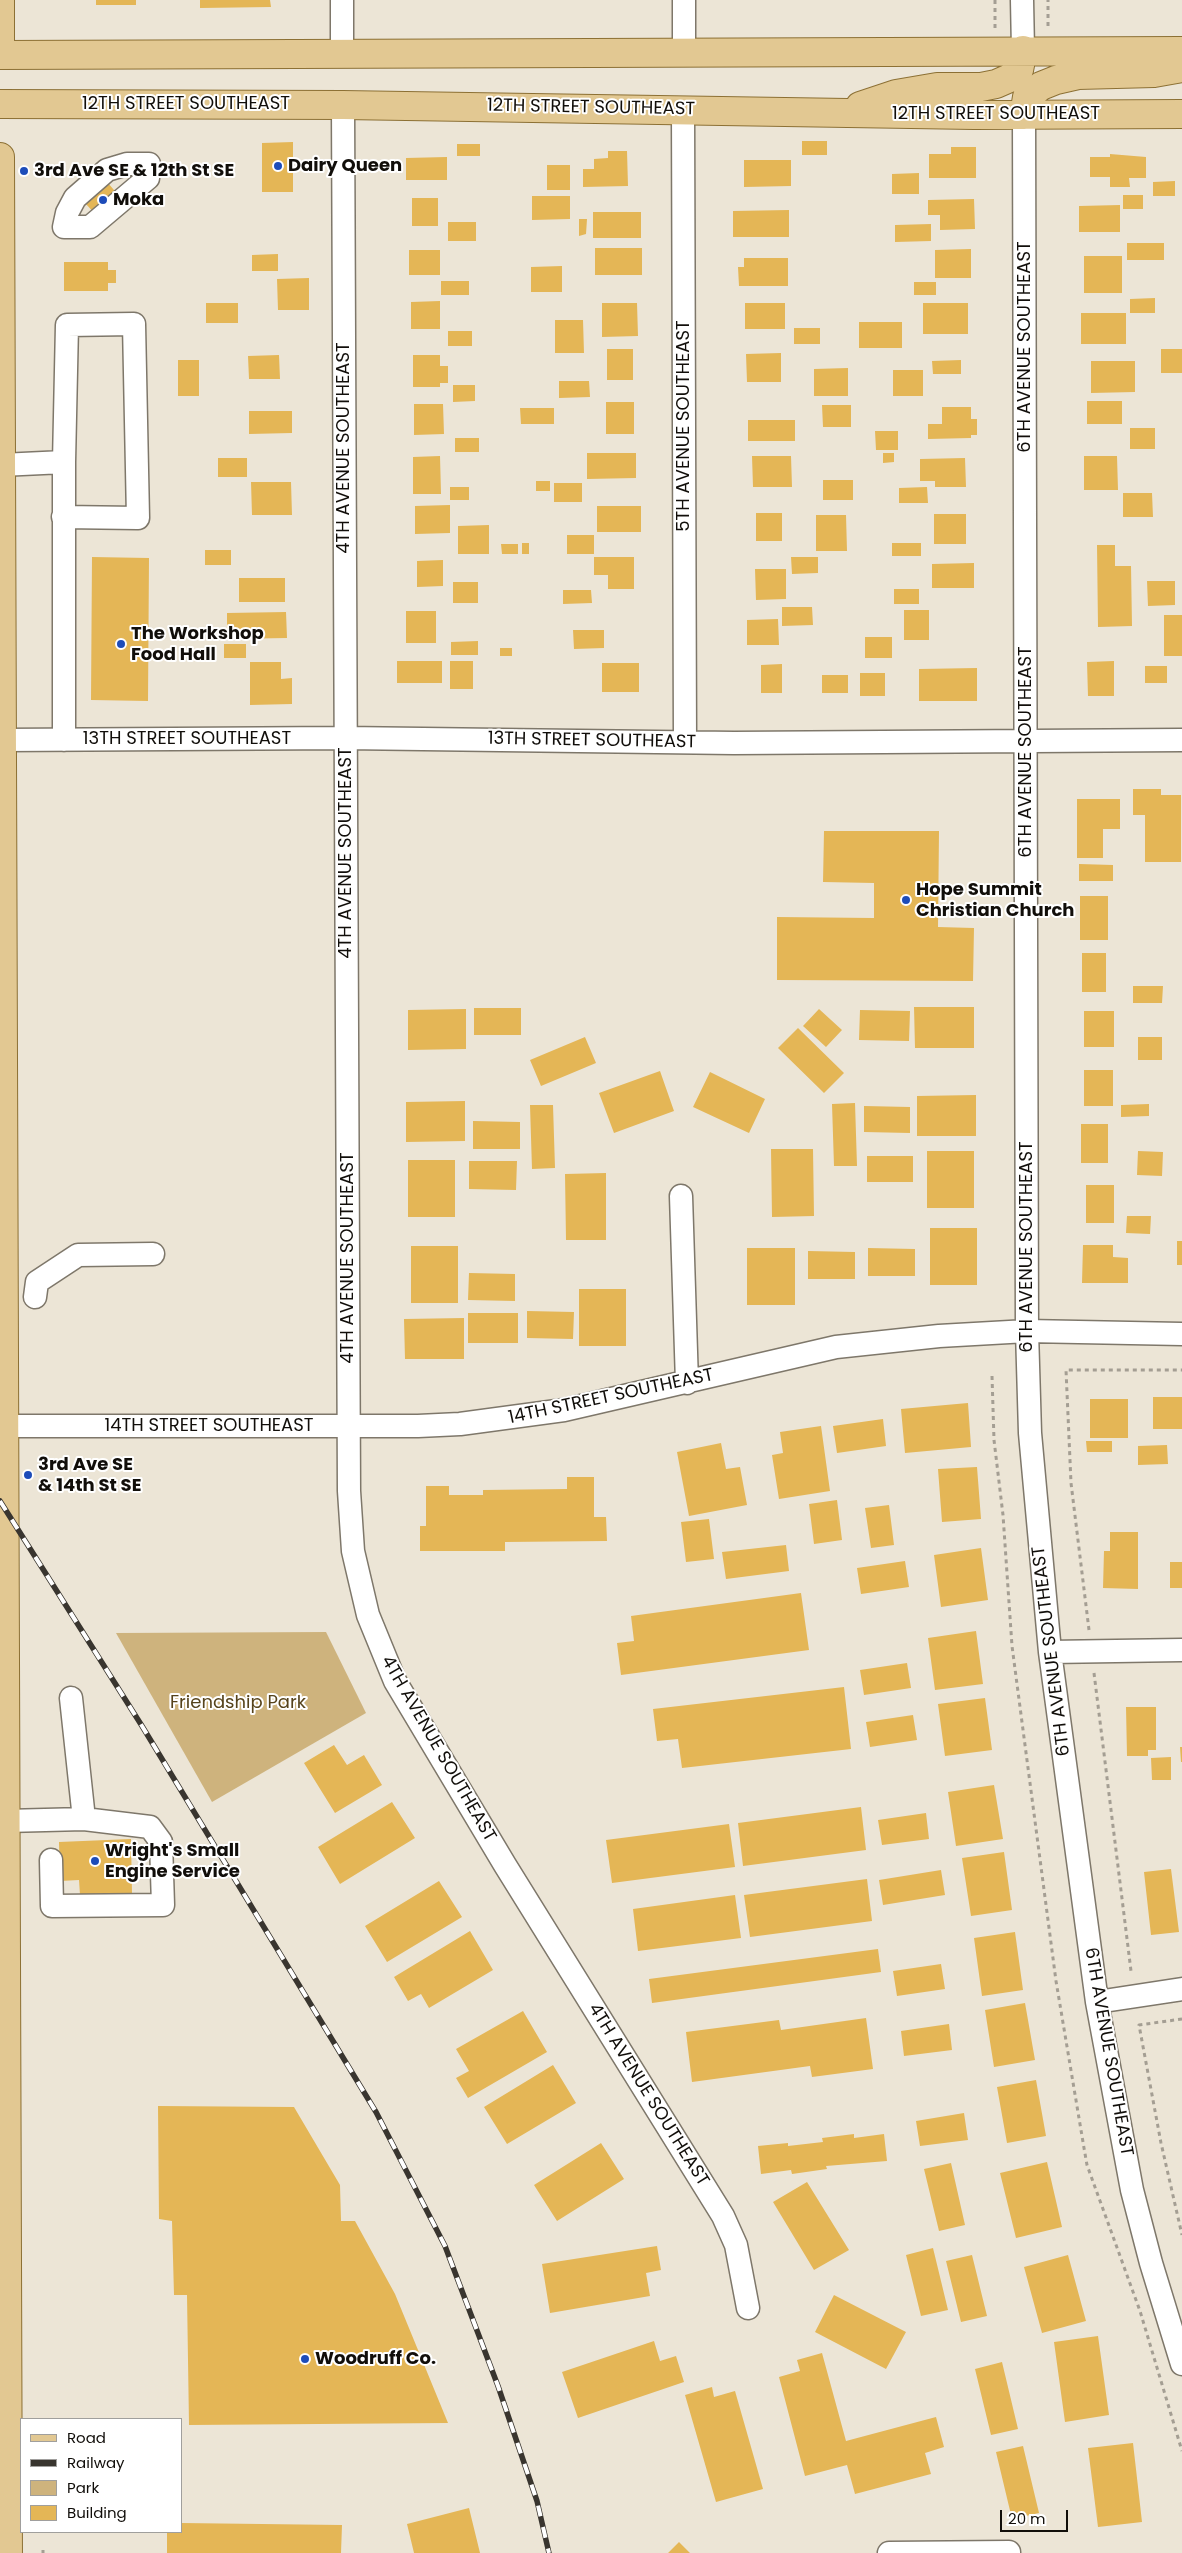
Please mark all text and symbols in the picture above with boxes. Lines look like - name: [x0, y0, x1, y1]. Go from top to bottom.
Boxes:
- street label: 12TH STREET SOUTHEAST: [82, 93, 290, 115]
- street label: 12TH STREET SOUTHEAST: [487, 95, 695, 121]
- street label: 12TH STREET SOUTHEAST: [892, 103, 1100, 125]
- place label: Dairy Queen: [288, 155, 402, 177]
- place label: 3rd Ave SE & 12th St SE: [34, 160, 234, 182]
- marker: Dairy Queen: [272, 160, 284, 172]
- marker: 3rd Ave SE & 12th St SE: [18, 165, 30, 177]
- place label: Moka: [113, 189, 164, 211]
- marker: Moka: [97, 194, 109, 206]
- street label: 6TH AVENUE SOUTHEAST: [1014, 241, 1036, 453]
- street label: 5TH AVENUE SOUTHEAST: [673, 320, 695, 532]
- street label: 4TH AVENUE SOUTHEAST: [333, 342, 355, 554]
- place label: The Workshop Food Hall: [131, 623, 264, 666]
- marker: The Workshop Food Hall: [115, 638, 127, 650]
- street label: 6TH AVENUE SOUTHEAST: [1015, 646, 1037, 858]
- street label: 13TH STREET SOUTHEAST: [83, 728, 291, 750]
- street label: 13TH STREET SOUTHEAST: [488, 728, 696, 754]
- street label: 4TH AVENUE SOUTHEAST: [335, 747, 357, 959]
- place label: Hope Summit Christian Church: [916, 879, 1074, 922]
- marker: Hope Summit Christian Church: [900, 894, 912, 906]
- street label: 6TH AVENUE SOUTHEAST: [1016, 1141, 1038, 1353]
- street label: 4TH AVENUE SOUTHEAST: [337, 1152, 359, 1364]
- street label: 14TH STREET SOUTHEAST: [507, 1365, 715, 1429]
- street label: 14TH STREET SOUTHEAST: [104, 1415, 314, 1437]
- place label: 3rd Ave SE & 14th St SE: [38, 1454, 141, 1496]
- marker: 3rd Ave SE & 14th St SE: [22, 1469, 34, 1481]
- street label: 6TH AVENUE SOUTHEAST: [1028, 1545, 1076, 1757]
- street label: 4TH AVENUE SOUTHEAST: [376, 1652, 500, 1846]
- park label: Friendship Park: [170, 1692, 306, 1714]
- place label: Wright's Small Engine Service: [105, 1840, 240, 1882]
- marker: Wright's Small Engine Service: [89, 1855, 101, 1867]
- street label: 6TH AVENUE SOUTHEAST: [1079, 1946, 1137, 2158]
- street label: 4TH AVENUE SOUTHEAST: [583, 2000, 713, 2190]
- place label: Woodruff Co.: [315, 2348, 436, 2370]
- marker: Woodruff Co.: [299, 2353, 311, 2365]
- legend: [20, 2418, 182, 2533]
- text: Road: [67, 2427, 106, 2448]
- text: Railway: [67, 2452, 125, 2473]
- text: Park: [67, 2477, 99, 2498]
- scale bar: [1002, 2500, 1070, 2532]
- text: Building: [67, 2502, 127, 2523]
- text: 20 m: [1008, 2508, 1046, 2529]

